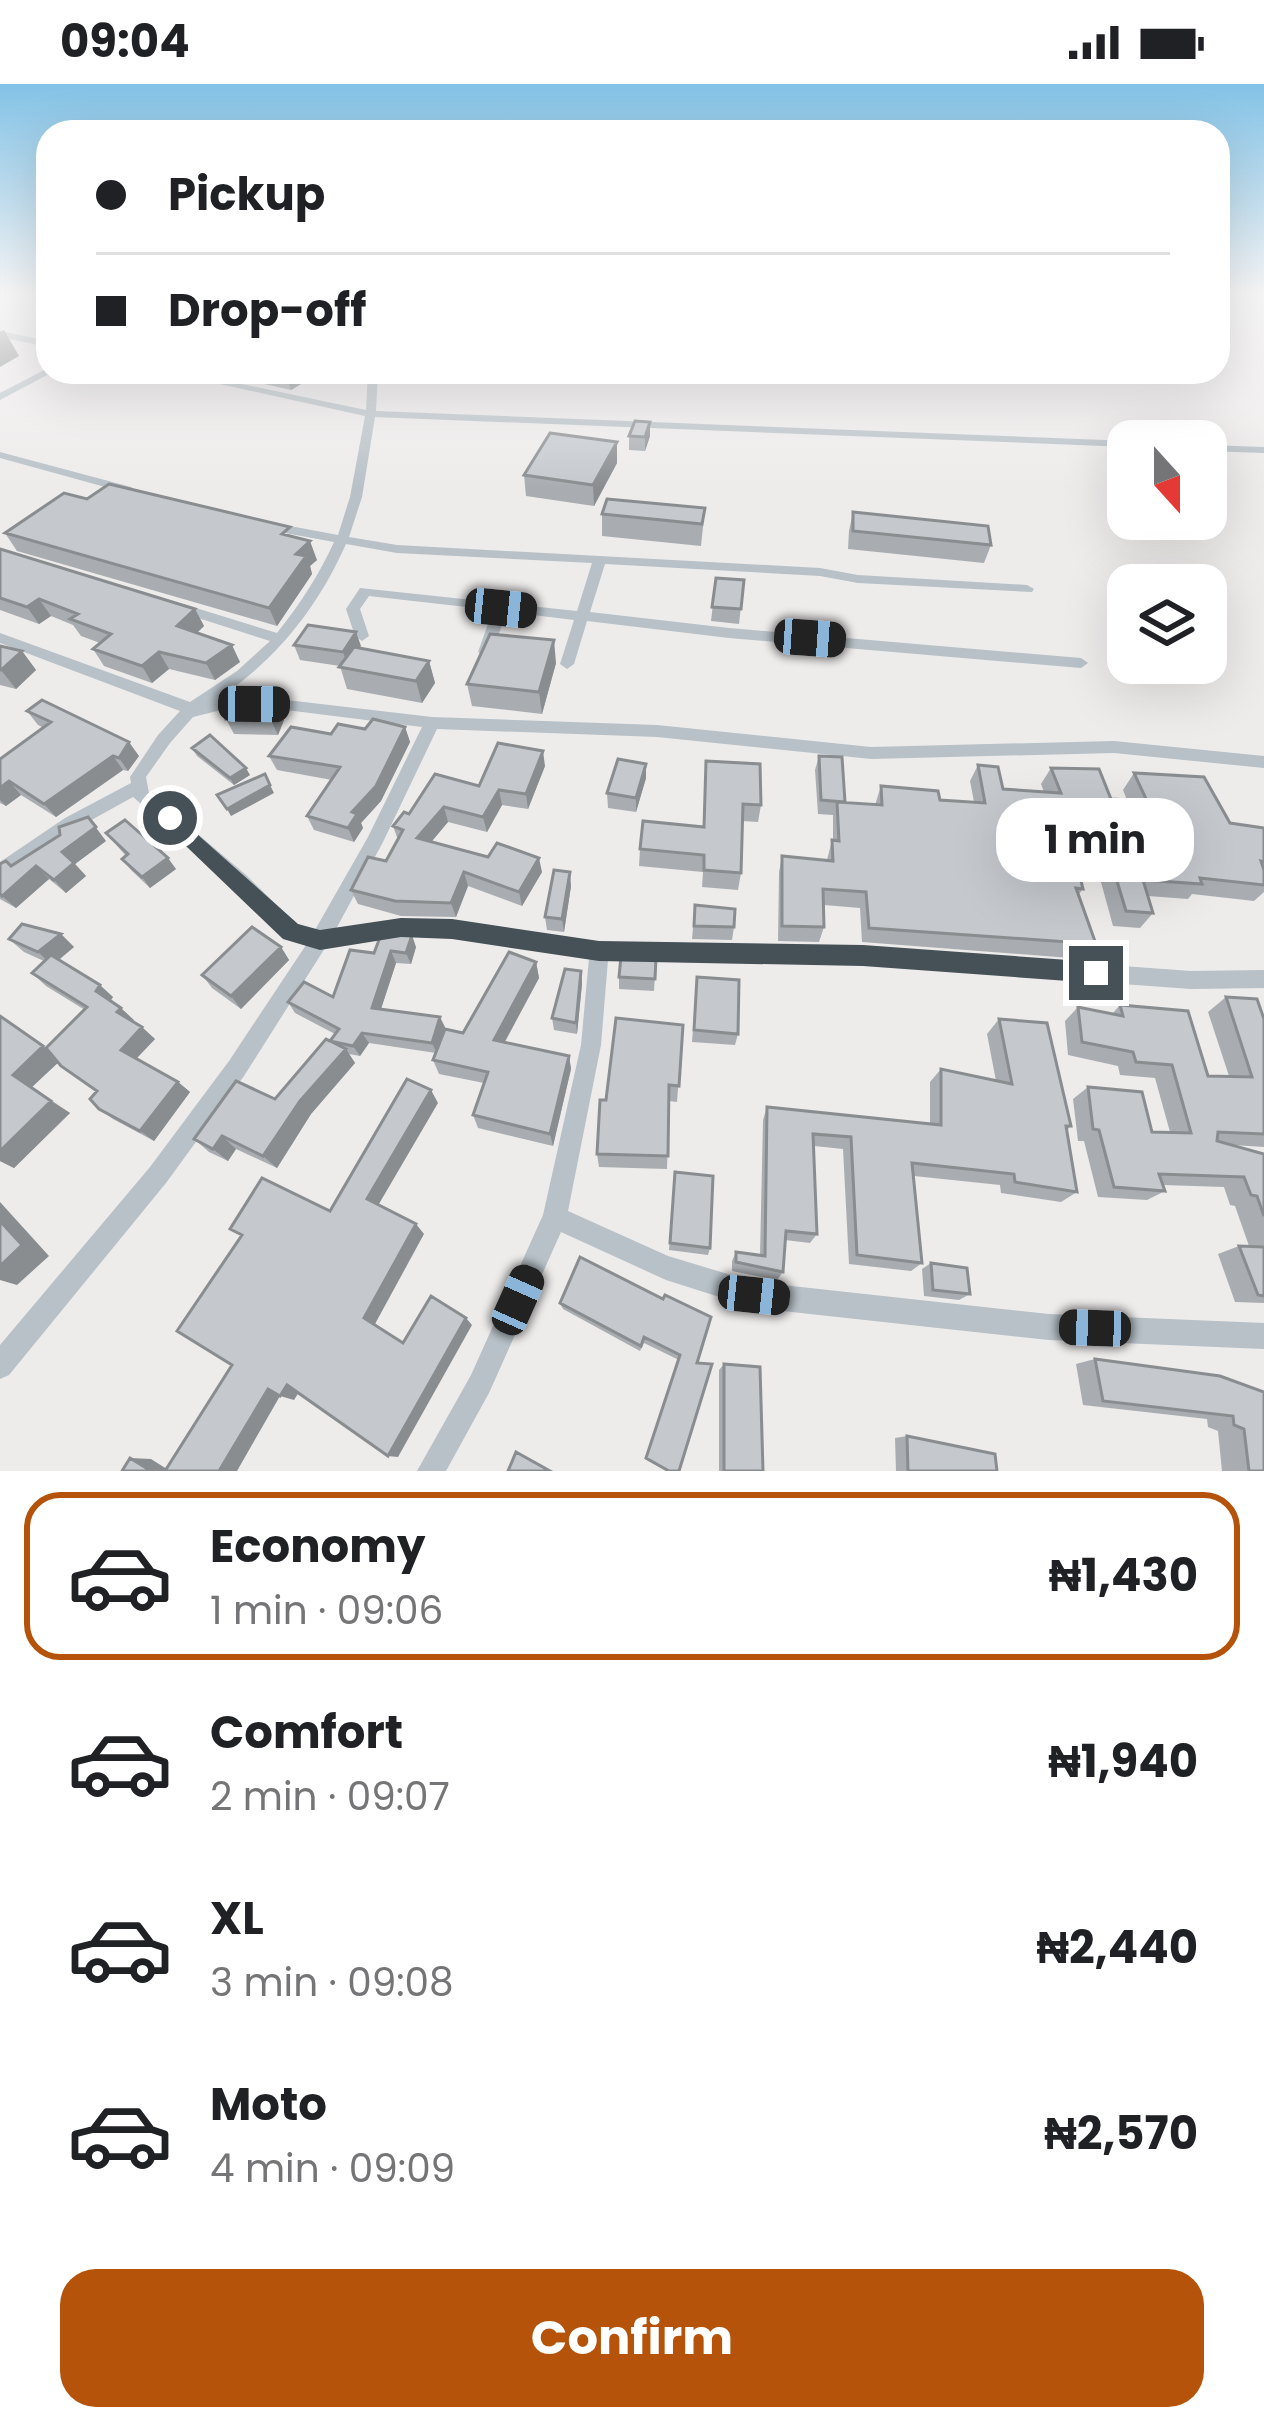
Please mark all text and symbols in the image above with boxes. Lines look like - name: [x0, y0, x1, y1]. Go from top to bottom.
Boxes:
- text: 09:04: [60, 10, 190, 73]
- text: Pickup: [168, 163, 325, 226]
- text: Drop-off: [168, 279, 366, 342]
- north arrow: [1107, 420, 1227, 540]
- map controls: [1107, 420, 1227, 684]
- button: layers: [1107, 564, 1227, 684]
- car: [463, 586, 539, 630]
- car: [773, 618, 847, 658]
- car: [218, 685, 290, 723]
- route start: [143, 791, 197, 845]
- callout: 1 min: [997, 799, 1195, 883]
- text: 1 min: [1044, 812, 1146, 867]
- route end: [1069, 946, 1123, 1000]
- car: [487, 1260, 549, 1340]
- car: [716, 1273, 792, 1317]
- car: [1058, 1309, 1132, 1347]
- text: Economy: [210, 1515, 425, 1578]
- icon: car: [66, 1522, 174, 1630]
- text: ₦1,430: [1049, 1544, 1198, 1607]
- text: 1 min · 09:06: [210, 1583, 443, 1638]
- text: Comfort: [210, 1701, 403, 1764]
- icon: car: [66, 1708, 174, 1816]
- text: ₦1,940: [1048, 1730, 1198, 1793]
- text: 2 min · 09:07: [210, 1769, 450, 1824]
- text: XL: [210, 1887, 264, 1950]
- icon: car: [66, 1894, 174, 2002]
- text: ₦2,440: [1037, 1916, 1198, 1979]
- text: 3 min · 09:08: [210, 1955, 454, 2010]
- text: Moto: [210, 2073, 327, 2136]
- icon: car: [66, 2080, 174, 2188]
- text: ₦2,570: [1044, 2102, 1198, 2165]
- text: 4 min · 09:09: [210, 2141, 455, 2196]
- button: Confirm: [60, 2269, 1204, 2407]

